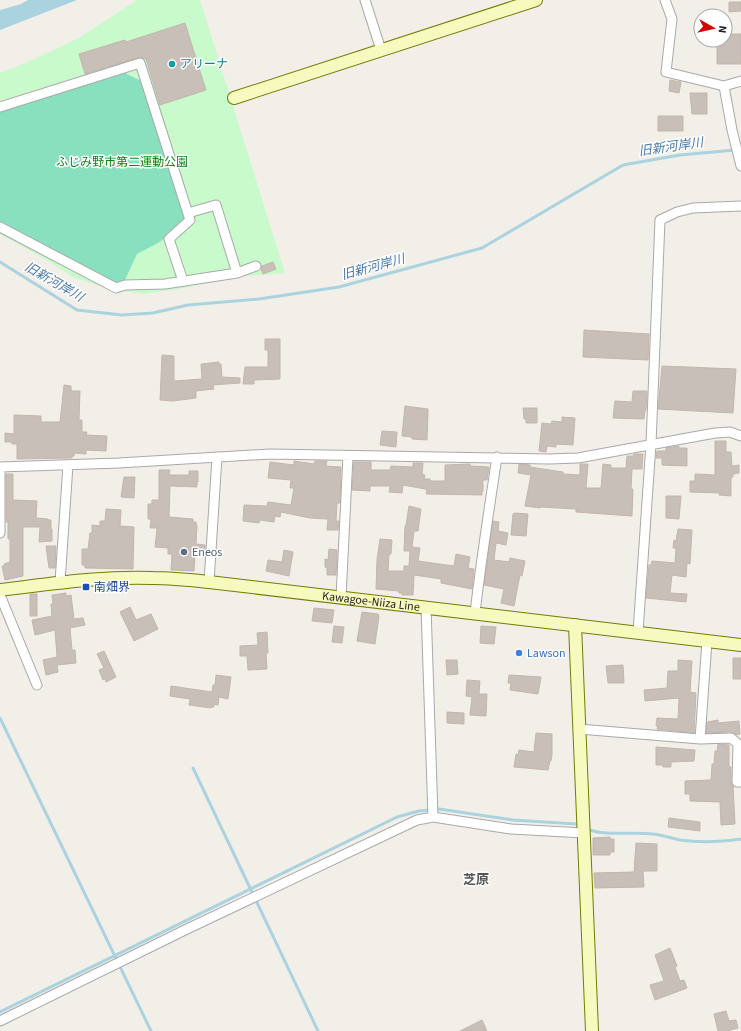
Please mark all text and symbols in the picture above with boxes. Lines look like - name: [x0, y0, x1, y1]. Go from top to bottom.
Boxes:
- north arrow: [693, 8, 733, 48]
- text: N: [714, 25, 730, 34]
- place label: アリーナ: [180, 56, 228, 73]
- marker: アリーナ: [167, 59, 177, 69]
- water label: 旧新河岸川: [638, 133, 706, 160]
- park label: ふじみ野市第二運動公園: [56, 154, 188, 171]
- water label: 旧新河岸川: [339, 249, 409, 284]
- water label: 旧新河岸川: [21, 258, 88, 307]
- place label: Eneos: [192, 544, 222, 561]
- marker: Eneos: [179, 547, 189, 557]
- place label: 南畑界: [94, 579, 130, 596]
- marker: 南畑界: [81, 582, 91, 592]
- street label: Kawagoe-Niiza Line: [321, 587, 421, 615]
- place label: Lawson: [527, 645, 566, 662]
- marker: Lawson: [514, 648, 524, 658]
- district label: 芝原: [463, 871, 489, 889]

